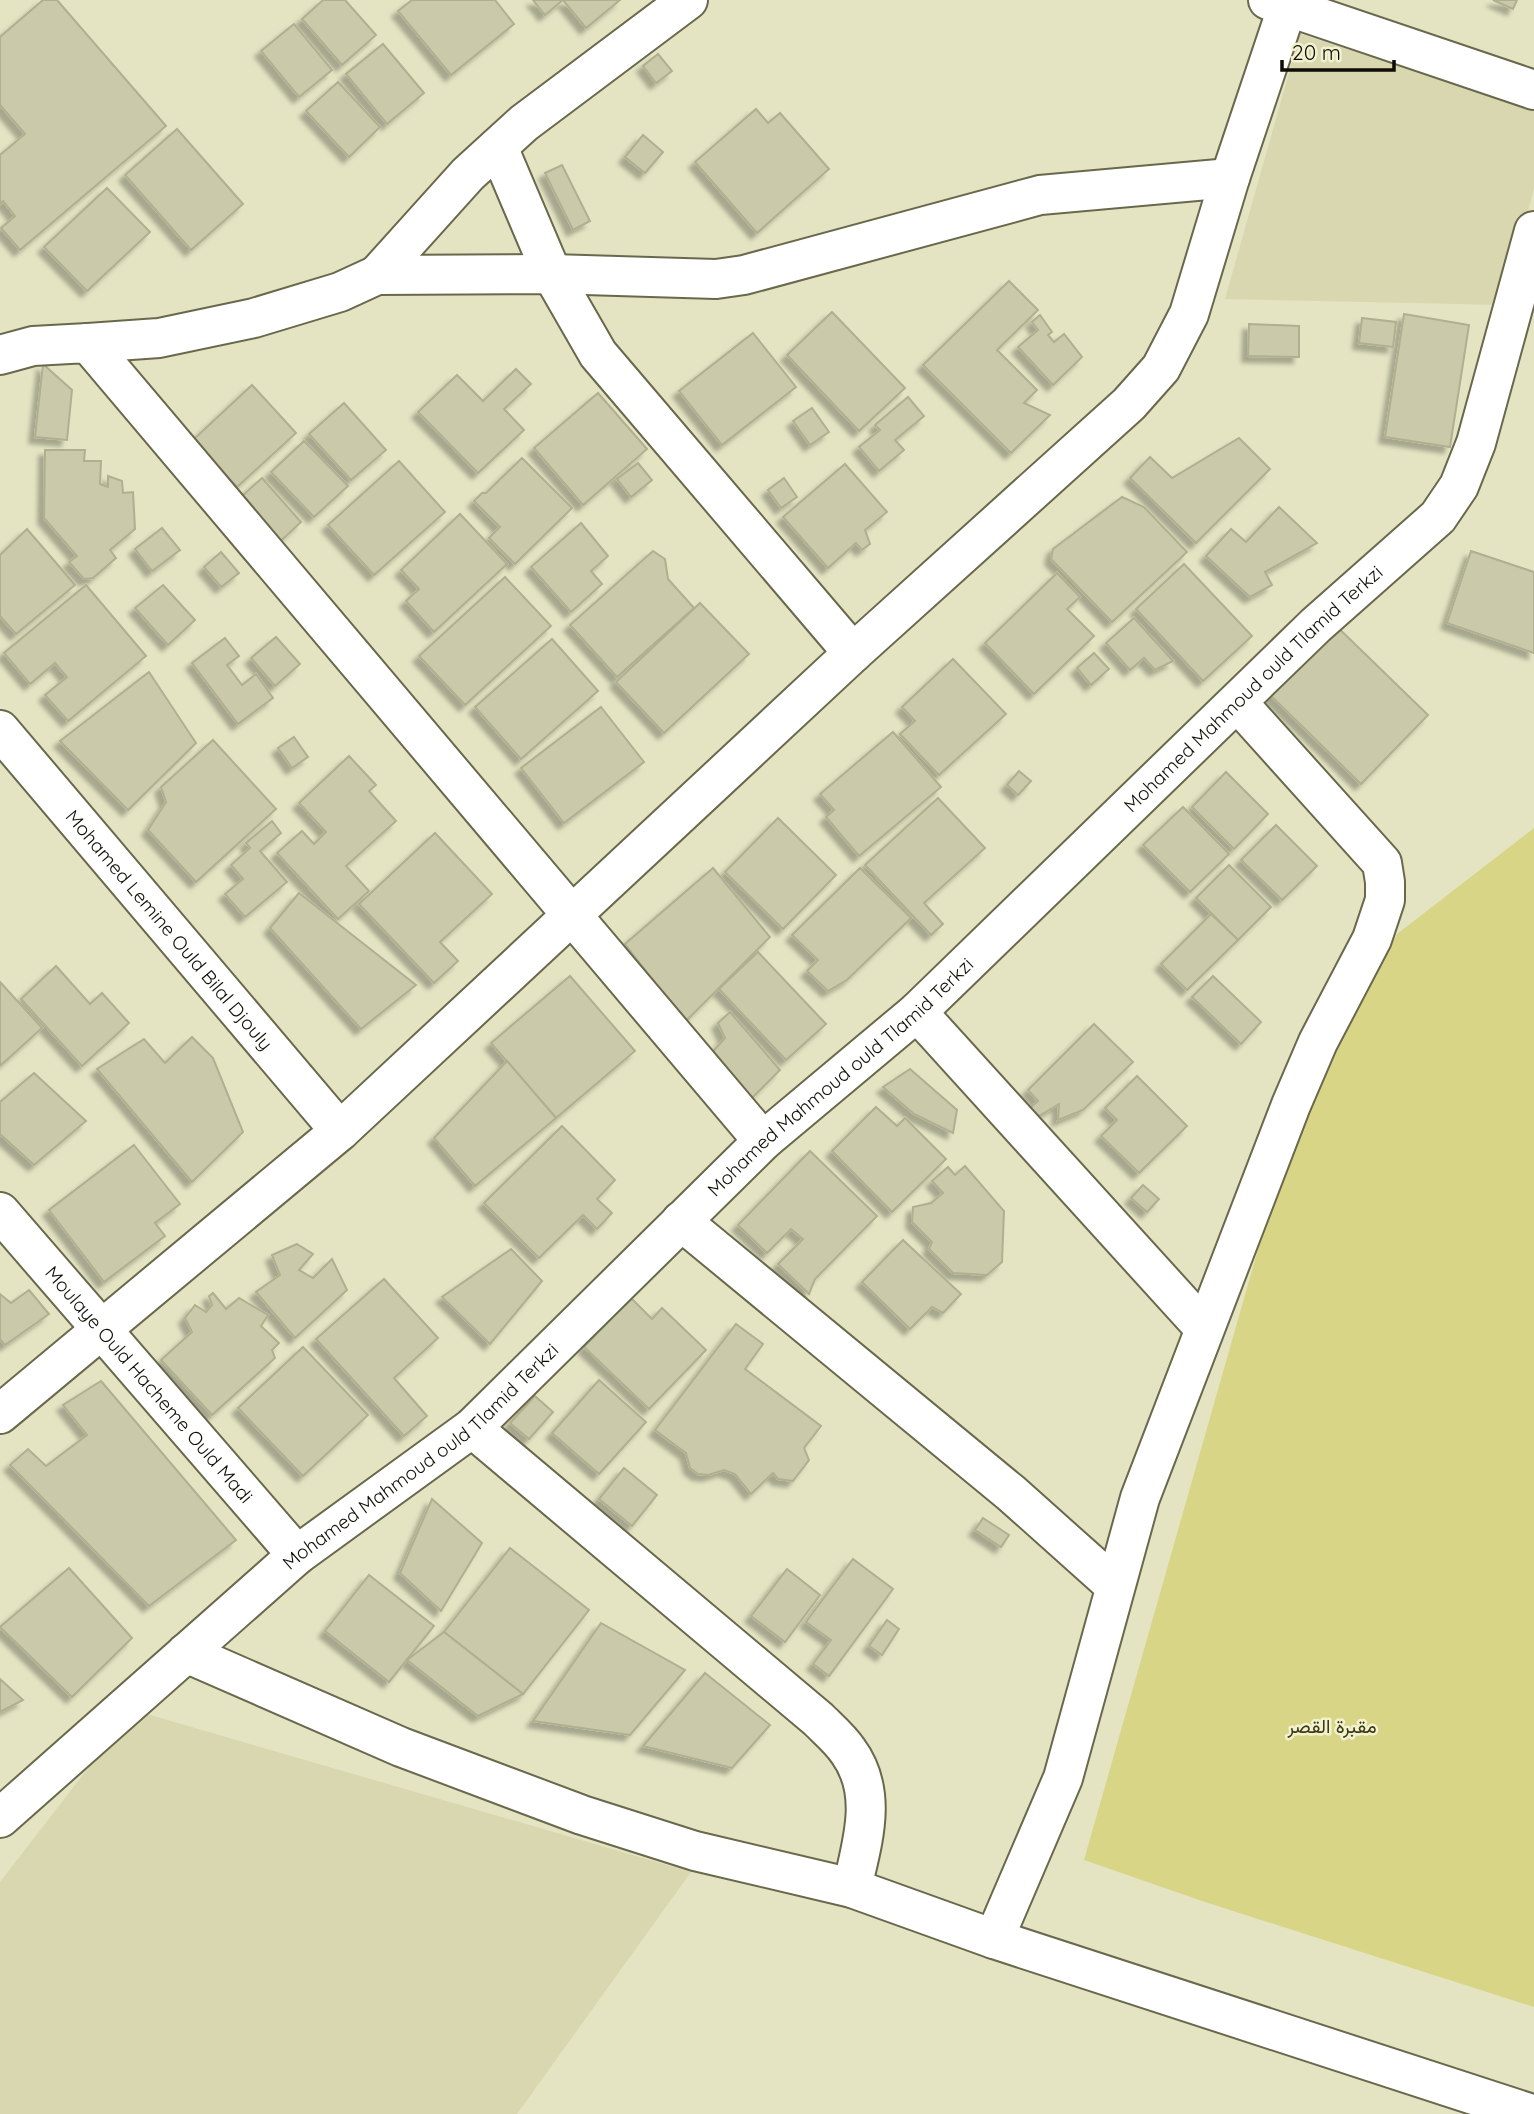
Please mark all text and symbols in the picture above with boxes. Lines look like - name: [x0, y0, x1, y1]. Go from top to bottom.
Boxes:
- scale bar: [1282, 28, 1394, 72]
- text: 20 m: [1292, 39, 1341, 65]
- street label: Mohamed Mahmoud ould Tlamid Terkzi: [1119, 560, 1387, 817]
- street label: Mohamed Lemine Ould Bilal Djouly: [61, 805, 278, 1055]
- street label: Mohamed Mahmoud ould Tlamid Terkzi: [702, 952, 978, 1201]
- street label: Moulaye Ould Hacheme Ould Madi: [40, 1261, 258, 1508]
- street label: Mohamed Mahmoud ould Tlamid Terkzi: [277, 1338, 563, 1574]
- park label: مقبرة القصر: [1286, 1714, 1377, 1738]

